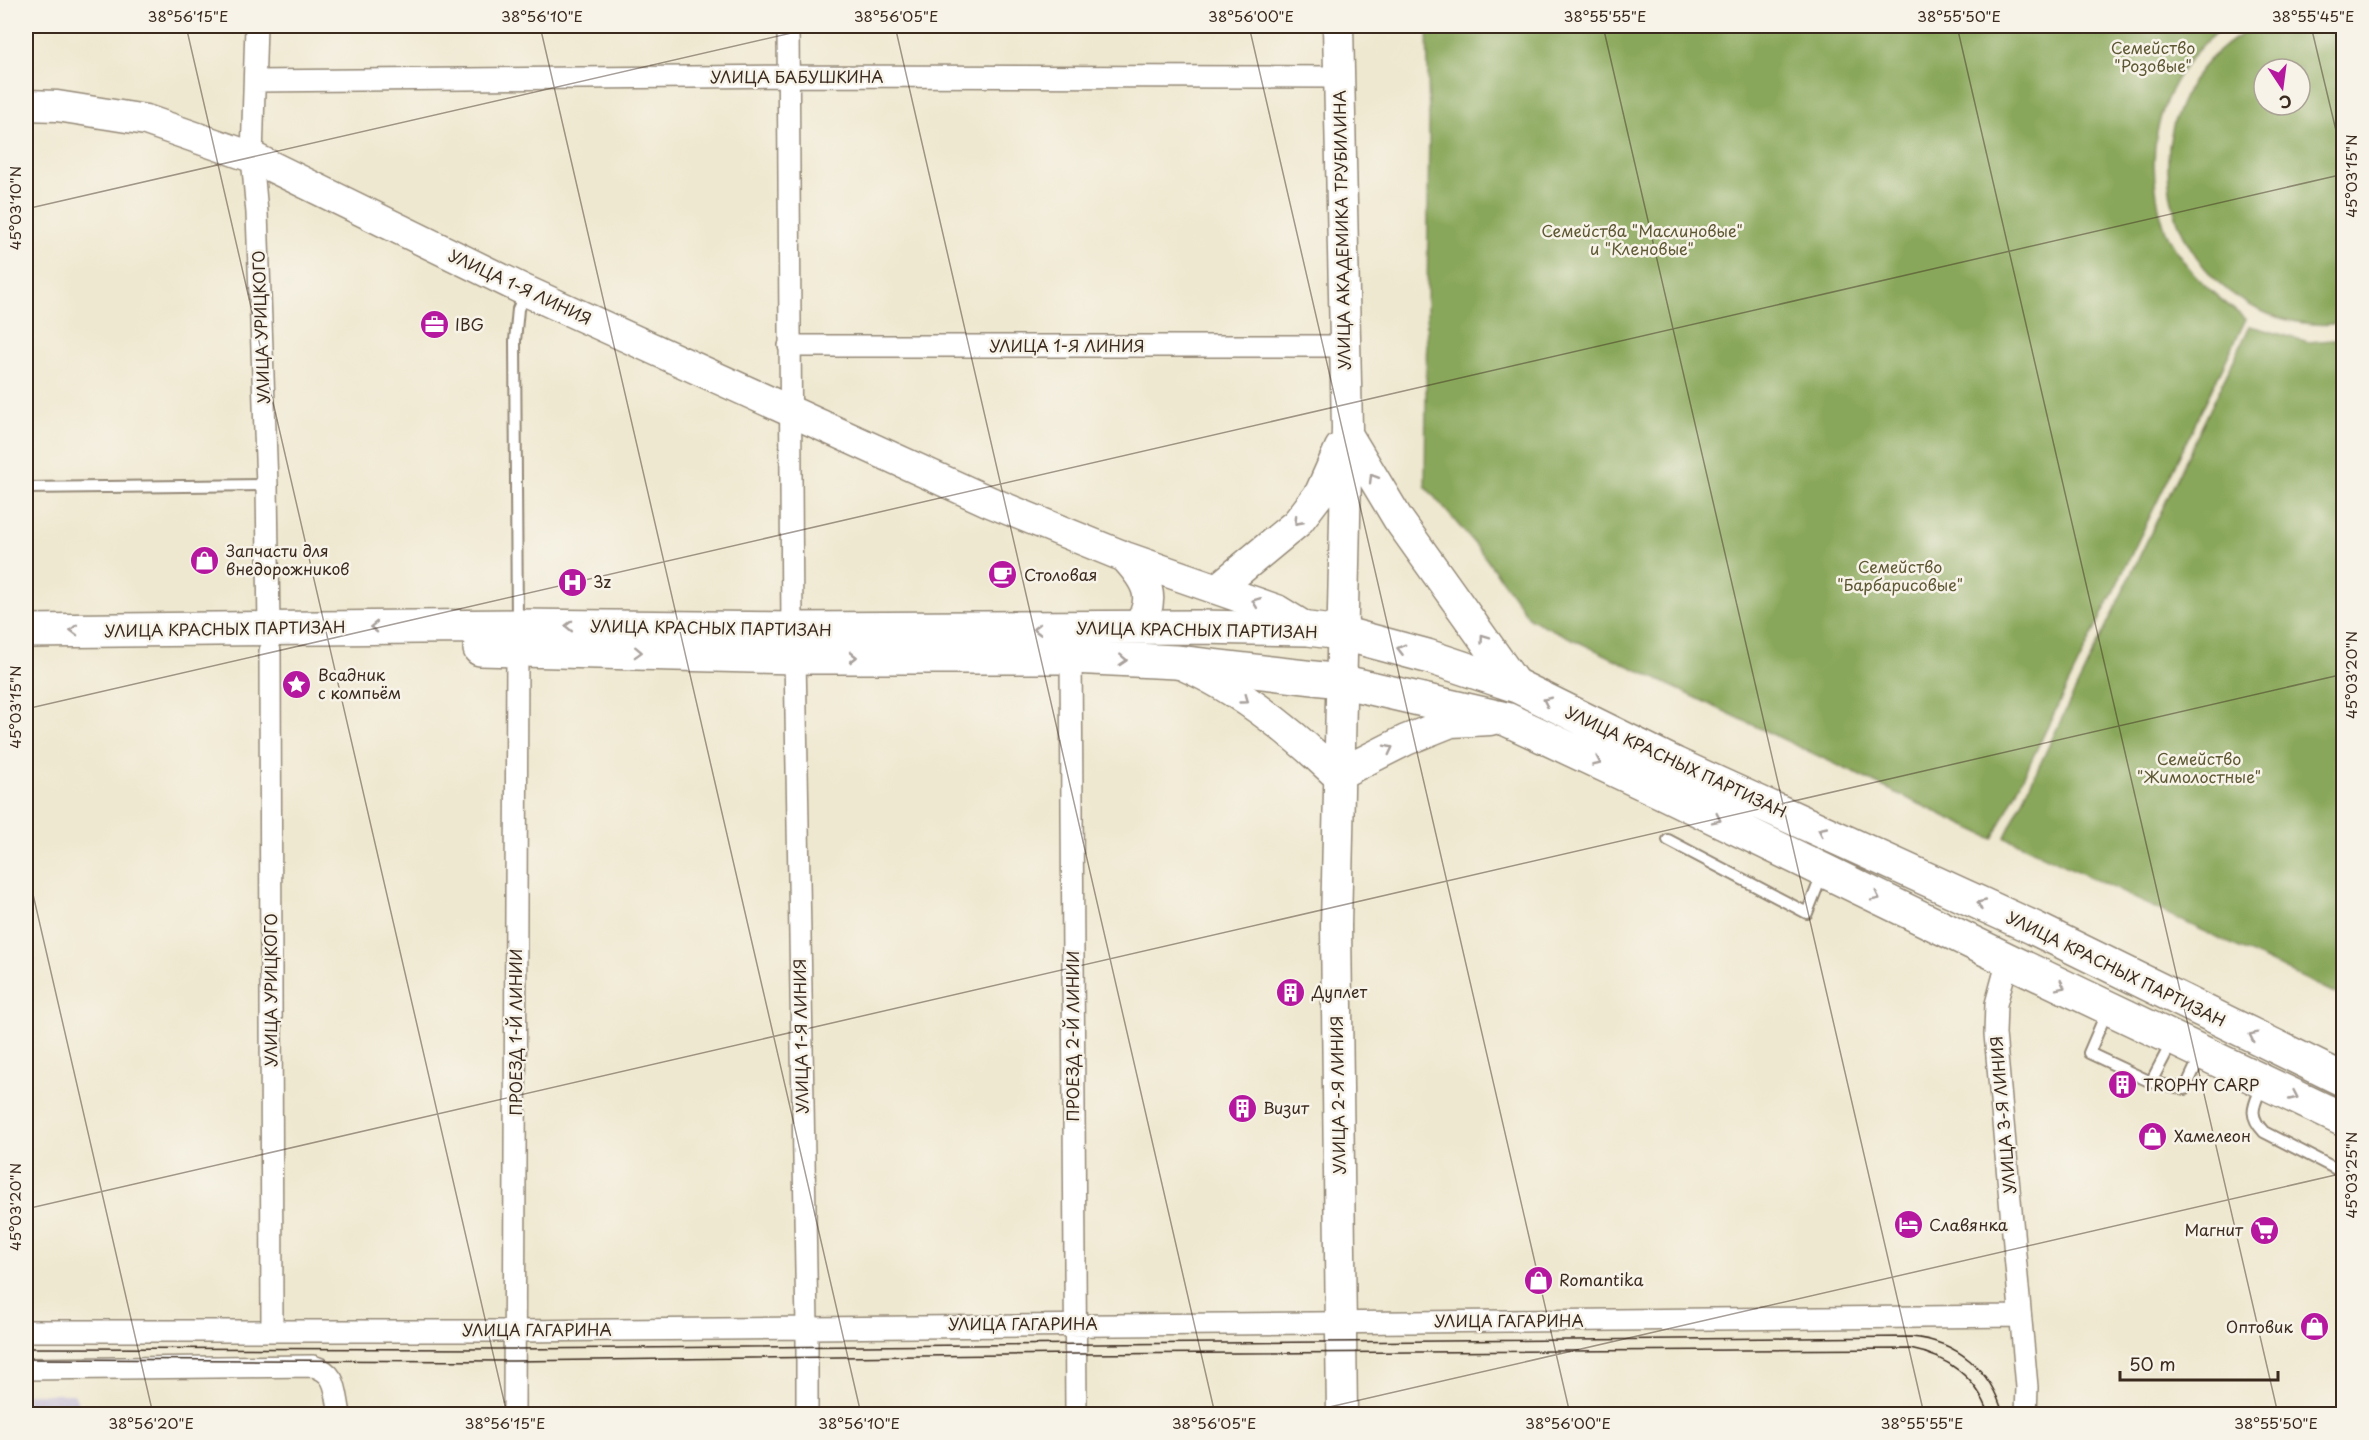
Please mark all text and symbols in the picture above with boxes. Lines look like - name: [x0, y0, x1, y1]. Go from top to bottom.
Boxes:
- text: 38°56'15"E: [148, 4, 228, 27]
- text: 38°56'10"E: [501, 4, 583, 27]
- text: 38°56'05"E: [854, 4, 938, 27]
- text: 38°56'00"E: [1208, 4, 1294, 27]
- text: 38°55'55"E: [1564, 4, 1646, 27]
- text: 38°55'50"E: [1917, 4, 2001, 27]
- text: 38°55'45"E: [2272, 4, 2354, 27]
- park label: Семейство "Розовые": [2111, 35, 2195, 77]
- north arrow: [2252, 57, 2312, 117]
- street label: УЛИЦА БАБУШКИНА: [710, 64, 884, 88]
- street label: УЛИЦА АКАДЕМИКА ТРУБИЛИНА: [1327, 90, 1355, 370]
- text: С: [2277, 90, 2294, 116]
- text: 45°03'15"N: [2339, 134, 2362, 218]
- text: 45°03'10"N: [3, 166, 26, 250]
- park label: Семейства "Маслиновые" и "Кленовые": [1541, 218, 1743, 260]
- street label: УЛИЦА 1-Я ЛИНИЯ: [445, 242, 596, 330]
- street label: УЛИЦА УРИЦКОГО: [245, 250, 275, 404]
- office icon: IBG: [418, 309, 450, 341]
- place label: IBG: [455, 312, 484, 336]
- street label: УЛИЦА 1-Я ЛИНИЯ: [990, 333, 1145, 357]
- one-way arrow: [1368, 474, 1380, 484]
- one-way arrow: [1294, 514, 1305, 525]
- place label: Запчасти для внедорожников: [226, 538, 350, 580]
- shop icon: Запчасти для внедорожников: [189, 544, 221, 576]
- park label: Семейство "Барбарисовые": [1837, 554, 1963, 596]
- cafe icon: Столовая: [987, 559, 1019, 591]
- place label: Столовая: [1024, 562, 1097, 586]
- hospital icon: 3z: [556, 566, 588, 598]
- place label: 3z: [593, 569, 612, 593]
- one-way arrow: [1251, 597, 1262, 610]
- street label: УЛИЦА КРАСНЫХ ПАРТИЗАН: [590, 613, 832, 641]
- street label: УЛИЦА КРАСНЫХ ПАРТИЗАН: [104, 614, 346, 642]
- street label: УЛИЦА КРАСНЫХ ПАРТИЗАН: [1076, 615, 1318, 643]
- one-way arrow: [564, 620, 573, 632]
- one-way arrow: [369, 621, 378, 633]
- one-way arrow: [1032, 623, 1041, 635]
- one-way arrow: [69, 624, 78, 637]
- text: 45°03'20"N: [2339, 631, 2362, 719]
- one-way arrow: [1480, 634, 1491, 645]
- one-way arrow: [1397, 644, 1407, 656]
- one-way arrow: [634, 646, 643, 659]
- one-way arrow: [849, 651, 858, 663]
- one-way arrow: [1119, 653, 1128, 666]
- place label: Всадник с компьём: [318, 662, 401, 704]
- text: 45°03'15"N: [3, 665, 26, 749]
- place icon: Всадник с компьём: [281, 668, 313, 700]
- one-way arrow: [1238, 693, 1249, 704]
- one-way arrow: [1543, 697, 1554, 708]
- street label: УЛИЦА КРАСНЫХ ПАРТИЗАН: [1562, 699, 1791, 823]
- one-way arrow: [1383, 744, 1394, 756]
- park label: Семейство "Жимолостные": [2137, 746, 2261, 788]
- one-way arrow: [1590, 754, 1601, 766]
- one-way arrow: [1710, 811, 1721, 823]
- one-way arrow: [1818, 827, 1829, 839]
- one-way arrow: [1870, 889, 1881, 901]
- one-way arrow: [1976, 899, 1987, 911]
- street label: УЛИЦА КРАСНЫХ ПАРТИЗАН: [2003, 904, 2230, 1032]
- street label: УЛИЦА УРИЦКОГО: [258, 913, 282, 1067]
- street label: ПРОЕЗД 1-Й ЛИНИИ: [503, 948, 527, 1116]
- street label: ПРОЕЗД 2-Й ЛИНИИ: [1060, 950, 1084, 1122]
- street label: УЛИЦА 1-Я ЛИНИЯ: [787, 958, 813, 1114]
- building icon: Дуплет: [1275, 976, 1307, 1008]
- one-way arrow: [2054, 978, 2065, 990]
- place label: Дуплет: [1311, 979, 1368, 1003]
- street label: УЛИЦА 2-Я ЛИНИЯ: [1324, 1015, 1350, 1175]
- one-way arrow: [2249, 1032, 2260, 1043]
- street label: УЛИЦА 3-Я ЛИНИЯ: [1983, 1035, 2021, 1195]
- building icon: TROPHY CARP: [2106, 1069, 2138, 1101]
- place label: TROPHY CARP: [2143, 1072, 2259, 1096]
- one-way arrow: [2287, 1089, 2298, 1101]
- building icon: Визит: [1226, 1092, 1258, 1124]
- place label: Визит: [1263, 1095, 1310, 1119]
- shop icon: Хамелеон: [2137, 1120, 2169, 1152]
- place label: Хамелеон: [2174, 1123, 2251, 1147]
- text: 45°03'25"N: [2339, 1132, 2362, 1218]
- text: 45°03'20"N: [3, 1163, 26, 1251]
- hotel icon: Славянка: [1892, 1209, 1924, 1241]
- place label: Славянка: [1929, 1212, 2008, 1236]
- supermarket icon: Магнит: [2248, 1214, 2280, 1246]
- place label: Магнит: [2184, 1217, 2244, 1241]
- shop icon: Romantika: [1522, 1264, 1554, 1296]
- place label: Romantika: [1559, 1267, 1644, 1291]
- street label: УЛИЦА ГАГАРИНА: [1434, 1308, 1584, 1332]
- street label: УЛИЦА ГАГАРИНА: [948, 1311, 1098, 1335]
- shop icon: Оптовик: [2298, 1311, 2330, 1343]
- place label: Оптовик: [2226, 1314, 2293, 1338]
- street label: УЛИЦА ГАГАРИНА: [462, 1317, 612, 1341]
- scale bar: [2120, 1344, 2278, 1382]
- text: 50 m: [2129, 1350, 2176, 1377]
- text: 38°56'20"E: [108, 1411, 194, 1434]
- text: 38°56'15"E: [465, 1411, 545, 1434]
- text: 38°56'10"E: [818, 1411, 900, 1434]
- text: 38°56'05"E: [1172, 1411, 1256, 1434]
- text: 38°56'00"E: [1525, 1411, 1611, 1434]
- text: 38°55'55"E: [1881, 1411, 1963, 1434]
- text: 38°55'50"E: [2234, 1411, 2318, 1434]

